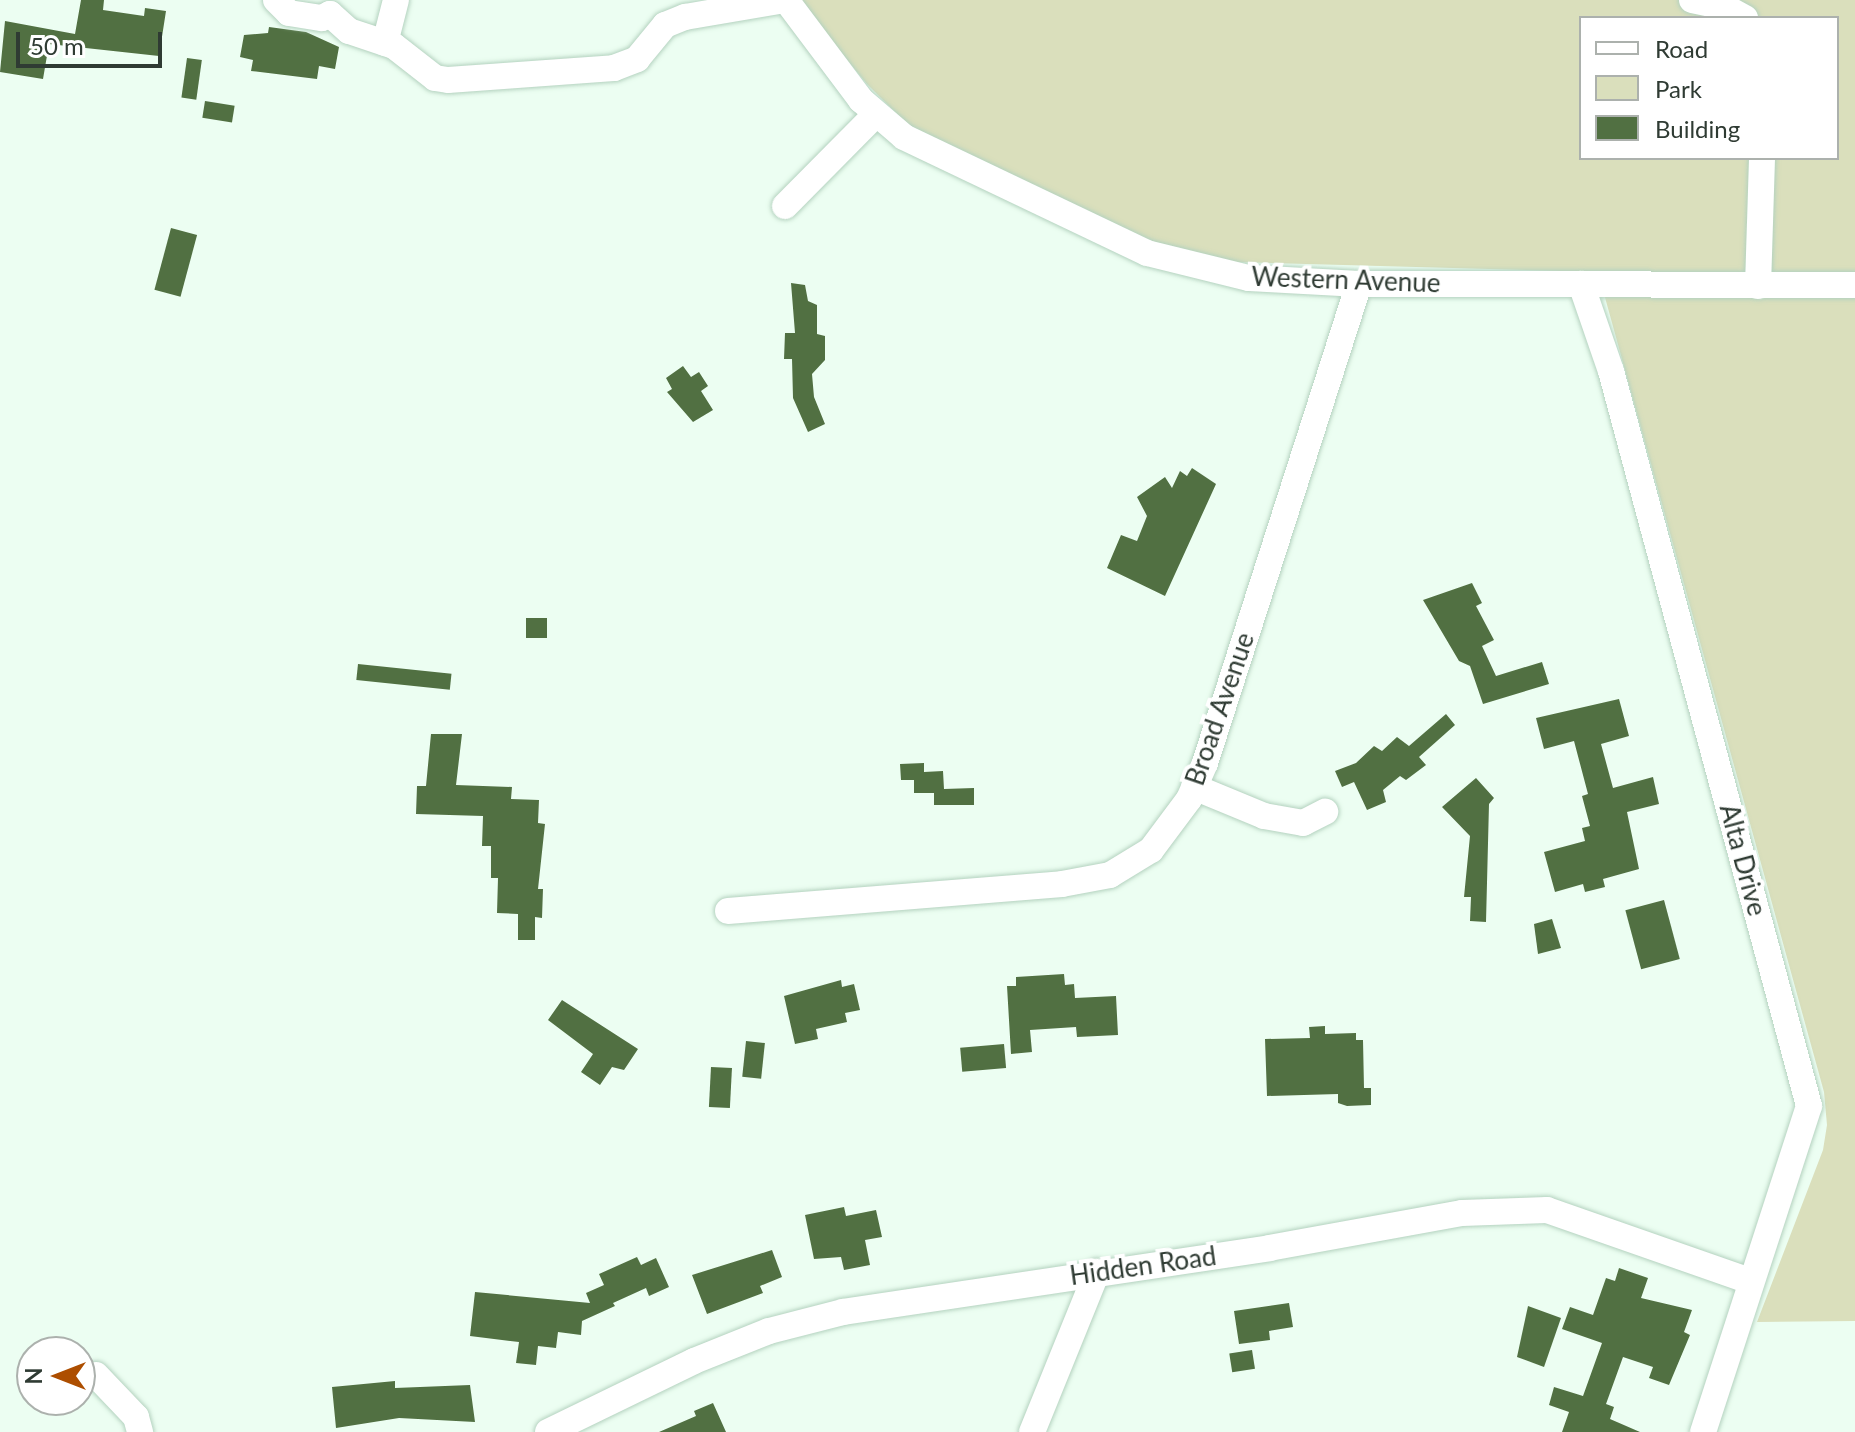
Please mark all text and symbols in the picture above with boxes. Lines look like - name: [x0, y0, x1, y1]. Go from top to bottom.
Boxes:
- scale bar: [20, 16, 166, 66]
- legend: [1579, 16, 1839, 160]
- text: 50 m: [30, 31, 84, 60]
- text: Road: [1655, 34, 1708, 63]
- text: Park: [1655, 74, 1702, 103]
- text: Building: [1655, 114, 1740, 143]
- street label: Western Avenue: [1250, 261, 1442, 299]
- street label: Broad Avenue: [1179, 628, 1261, 790]
- street label: Alta Drive: [1713, 801, 1773, 919]
- street label: Hidden Road: [1068, 1240, 1218, 1292]
- north arrow: [16, 1336, 96, 1416]
- text: N: [20, 1368, 47, 1384]

